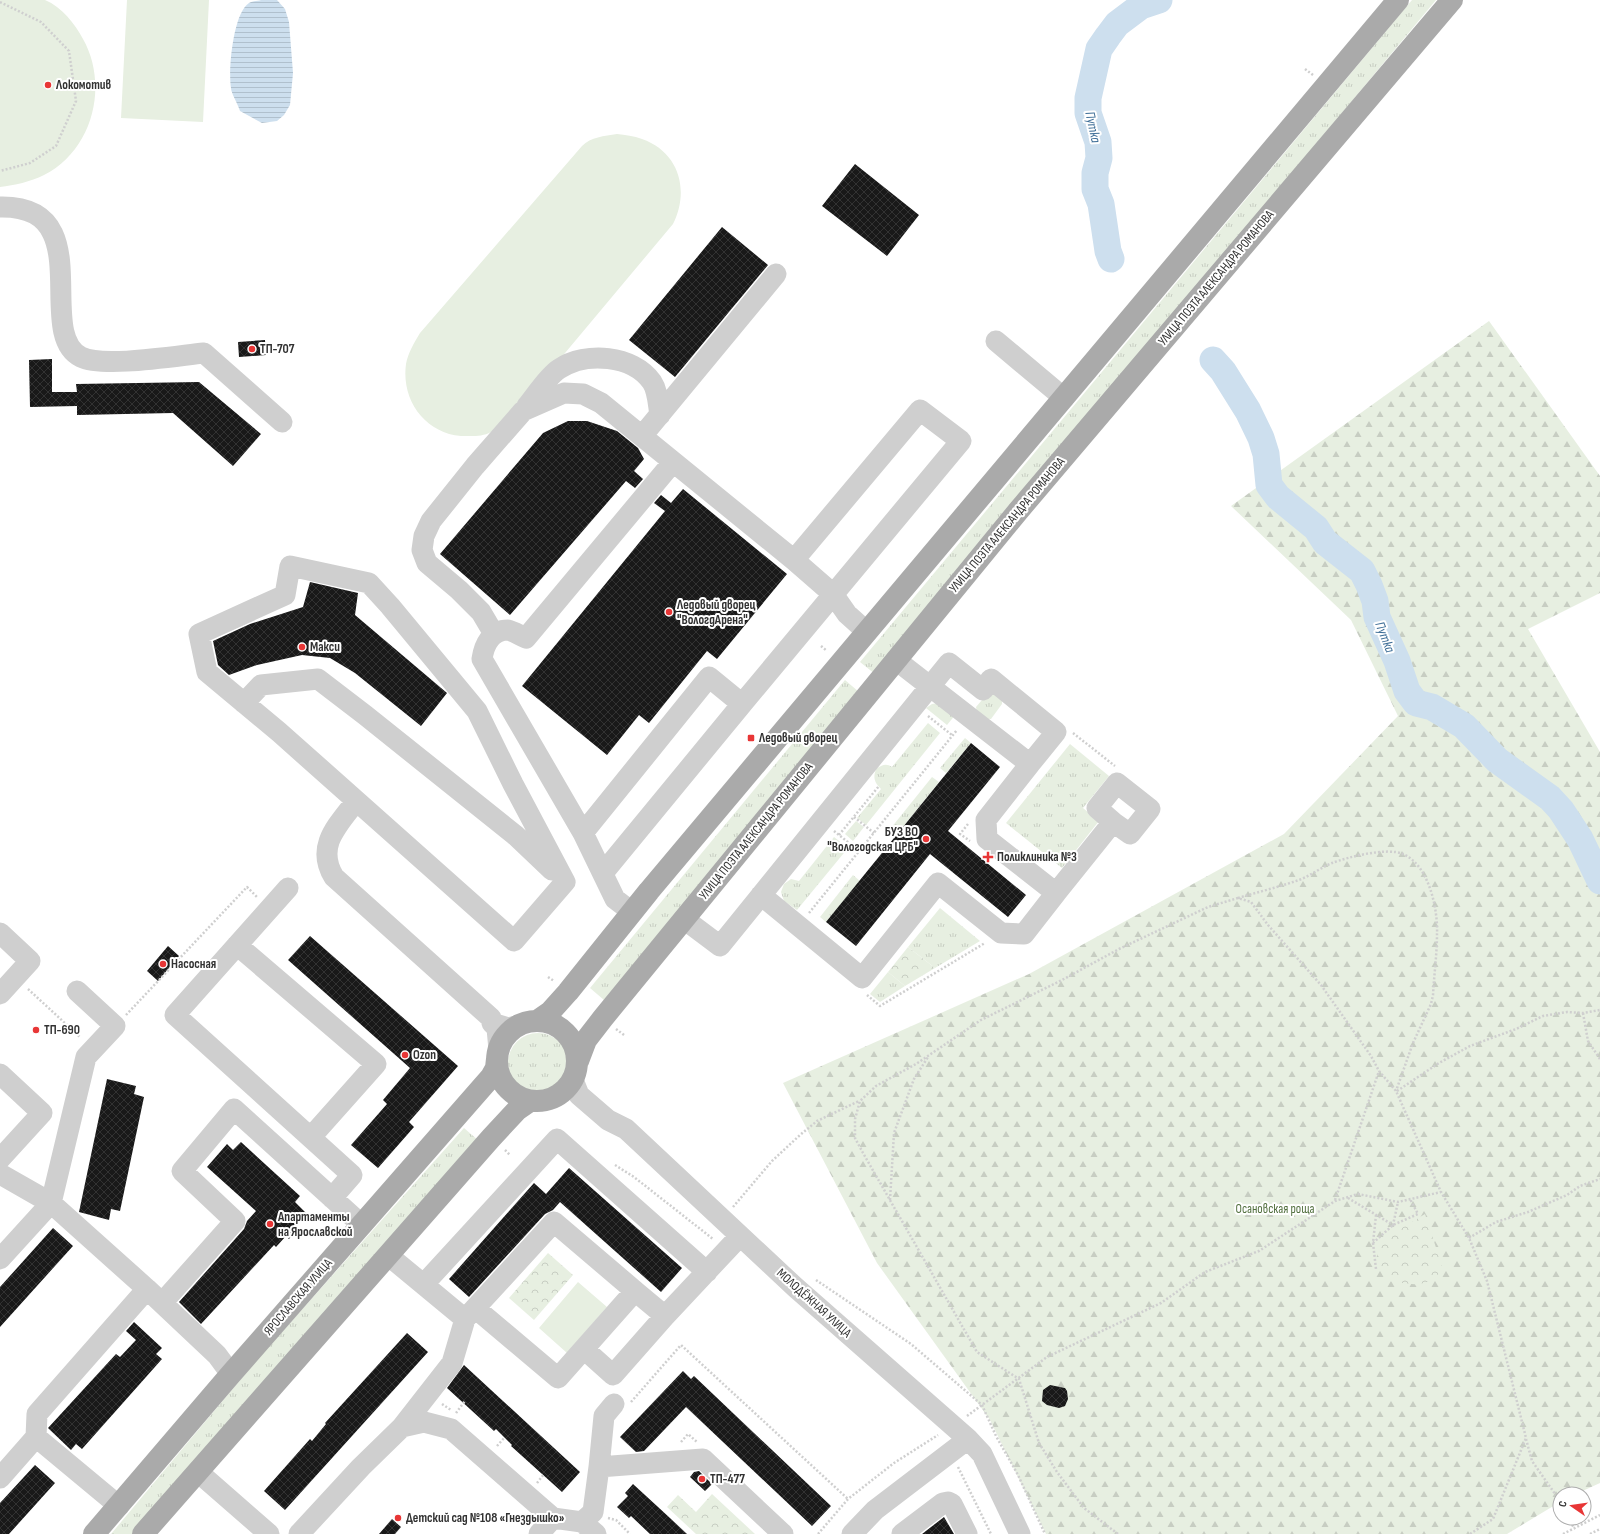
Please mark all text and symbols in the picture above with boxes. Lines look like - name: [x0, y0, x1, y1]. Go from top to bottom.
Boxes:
- place label: Локомотив: [55, 77, 112, 93]
- marker: Локомотив: [43, 80, 53, 90]
- water label: Путка: [1081, 110, 1105, 145]
- street label: УЛИЦА ПОЭТА АЛЕКСАНДРА РОМАНОВА: [1155, 207, 1278, 349]
- place label: ТП-707: [260, 341, 295, 357]
- marker: ТП-707: [247, 344, 257, 354]
- street label: УЛИЦА ПОЭТА АЛЕКСАНДРА РОМАНОВА: [946, 454, 1069, 596]
- place label: Ледовый дворец "ВологдАрена": [676, 597, 756, 628]
- marker: Ледовый дворец "ВологдАрена": [664, 607, 674, 617]
- water label: Путка: [1371, 619, 1399, 655]
- place label: Макси: [310, 639, 340, 655]
- marker: Макси: [297, 642, 307, 652]
- place label: Ледовый дворец: [758, 730, 838, 746]
- marker: Ледовый дворец: [746, 733, 756, 743]
- street label: УЛИЦА ПОЭТА АЛЕКСАНДРА РОМАНОВА: [696, 759, 817, 903]
- place label: БУЗ ВО "Вологодская ЦРБ": [827, 824, 918, 855]
- marker: БУЗ ВО "Вологодская ЦРБ": [921, 834, 931, 844]
- place label: Поликлиника №3: [997, 849, 1077, 865]
- marker: Поликлиника №3: [982, 851, 994, 863]
- place label: Насосная: [171, 956, 216, 972]
- marker: Насосная: [158, 959, 168, 969]
- place label: ТП-690: [44, 1022, 80, 1038]
- marker: ТП-690: [31, 1025, 41, 1035]
- place label: Ozon: [413, 1047, 436, 1063]
- marker: Ozon: [400, 1050, 410, 1060]
- park label: Осановская роща: [1235, 1201, 1315, 1217]
- place label: Апартаменты на Ярославской: [277, 1209, 353, 1240]
- marker: Апартаменты на Ярославской: [265, 1219, 275, 1229]
- street label: ЯРОСЛАВСКАЯ УЛИЦА: [260, 1255, 336, 1339]
- street label: МОЛОДЁЖНАЯ УЛИЦА: [773, 1265, 855, 1341]
- place label: ТП-477: [710, 1471, 745, 1487]
- marker: ТП-477: [697, 1474, 707, 1484]
- north arrow: [1552, 1486, 1592, 1526]
- text: С: [1556, 1499, 1570, 1508]
- place label: Детский сад №108 «Гнездышко»: [406, 1510, 565, 1526]
- marker: Детский сад №108 «Гнездышко»: [393, 1513, 403, 1523]

